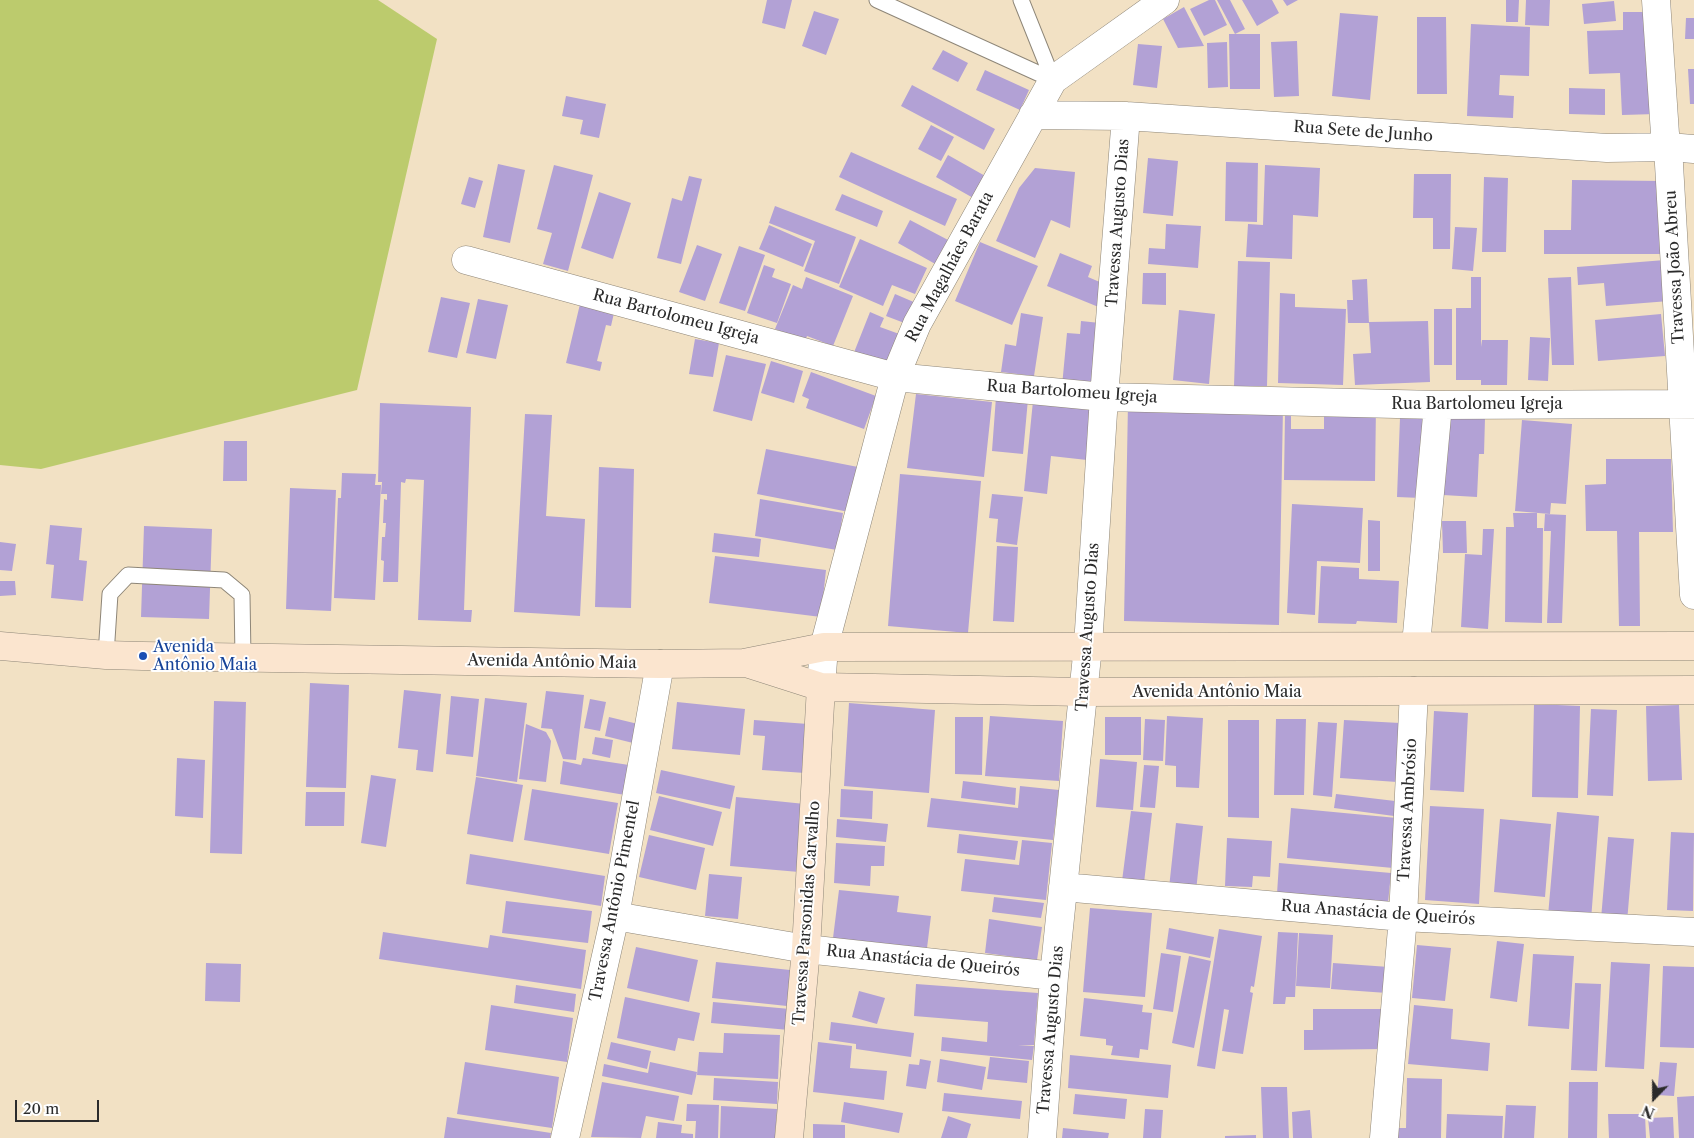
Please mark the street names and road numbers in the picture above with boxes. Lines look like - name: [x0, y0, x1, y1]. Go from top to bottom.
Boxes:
- street label: Rua Sete de Junho: [1293, 118, 1433, 146]
- street label: Travessa Augusto Dias: [1103, 138, 1133, 308]
- street label: Rua Magalhães Barata: [902, 188, 998, 346]
- street label: Travessa João Abreu: [1661, 190, 1689, 344]
- street label: Rua Bartolomeu Igreja: [591, 286, 761, 348]
- street label: Rua Bartolomeu Igreja: [986, 376, 1158, 408]
- street label: Rua Bartolomeu Igreja: [1391, 394, 1563, 414]
- street label: Travessa Augusto Dias: [1073, 542, 1103, 712]
- street label: Avenida Antônio Maia: [467, 651, 637, 673]
- street label: Avenida Antônio Maia: [1132, 682, 1302, 702]
- street label: Travessa Ambrósio: [1395, 738, 1421, 882]
- street label: Travessa Antônio Pimentel: [586, 799, 644, 1003]
- street label: Travessa Parsonidas Carvalho: [790, 800, 824, 1026]
- street label: Rua Anastácia de Queirós: [1280, 897, 1476, 929]
- street label: Rua Anastácia de Queirós: [825, 941, 1021, 981]
- street label: Travessa Augusto Dias: [1034, 945, 1068, 1115]

